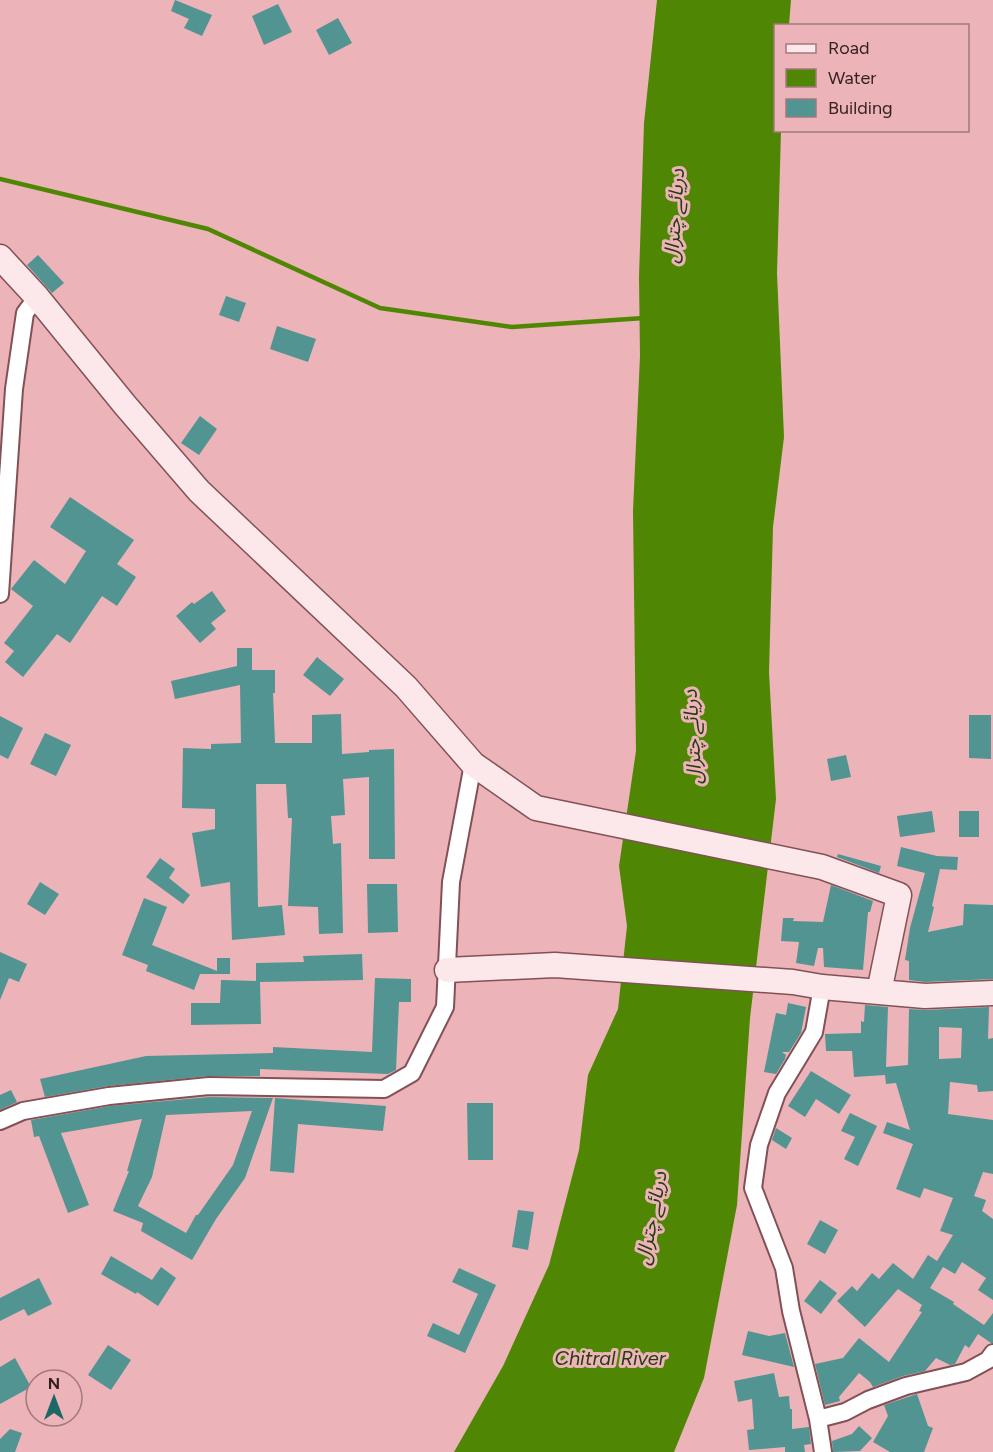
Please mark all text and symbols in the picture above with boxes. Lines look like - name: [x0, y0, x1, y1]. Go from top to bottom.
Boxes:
- legend: [774, 24, 969, 132]
- text: Road: [828, 37, 869, 59]
- text: Water: [828, 67, 876, 89]
- text: Building: [828, 97, 893, 119]
- water label: دریائے چترال: [659, 167, 690, 264]
- water label: دریائے چترال: [678, 689, 708, 785]
- water label: دریائے چترال: [630, 1169, 673, 1267]
- water label: Chitral River: [554, 1346, 667, 1370]
- north arrow: [24, 1368, 84, 1428]
- text: N: [48, 1374, 60, 1393]

